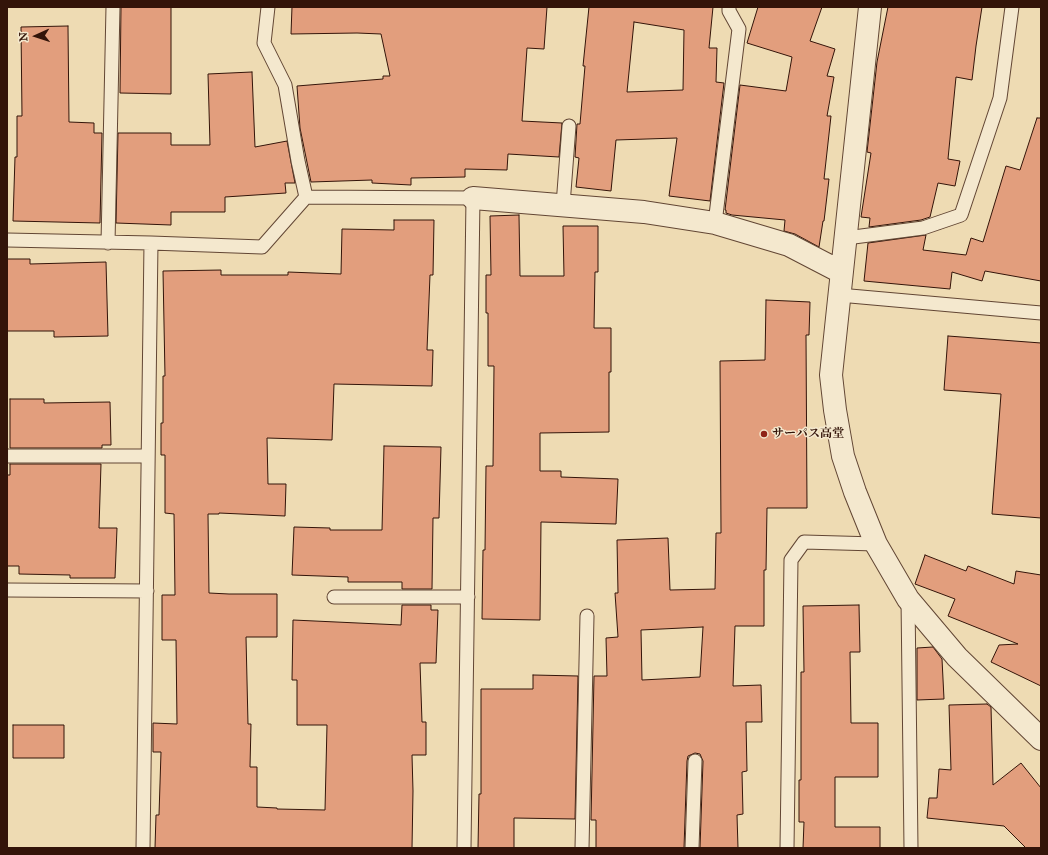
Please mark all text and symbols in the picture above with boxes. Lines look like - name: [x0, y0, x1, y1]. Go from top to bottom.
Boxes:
- north arrow: [16, 16, 56, 56]
- text: N: [17, 32, 30, 42]
- place label: サーパス高堂: [772, 427, 844, 441]
- marker: サーパス高堂: [759, 429, 769, 439]

